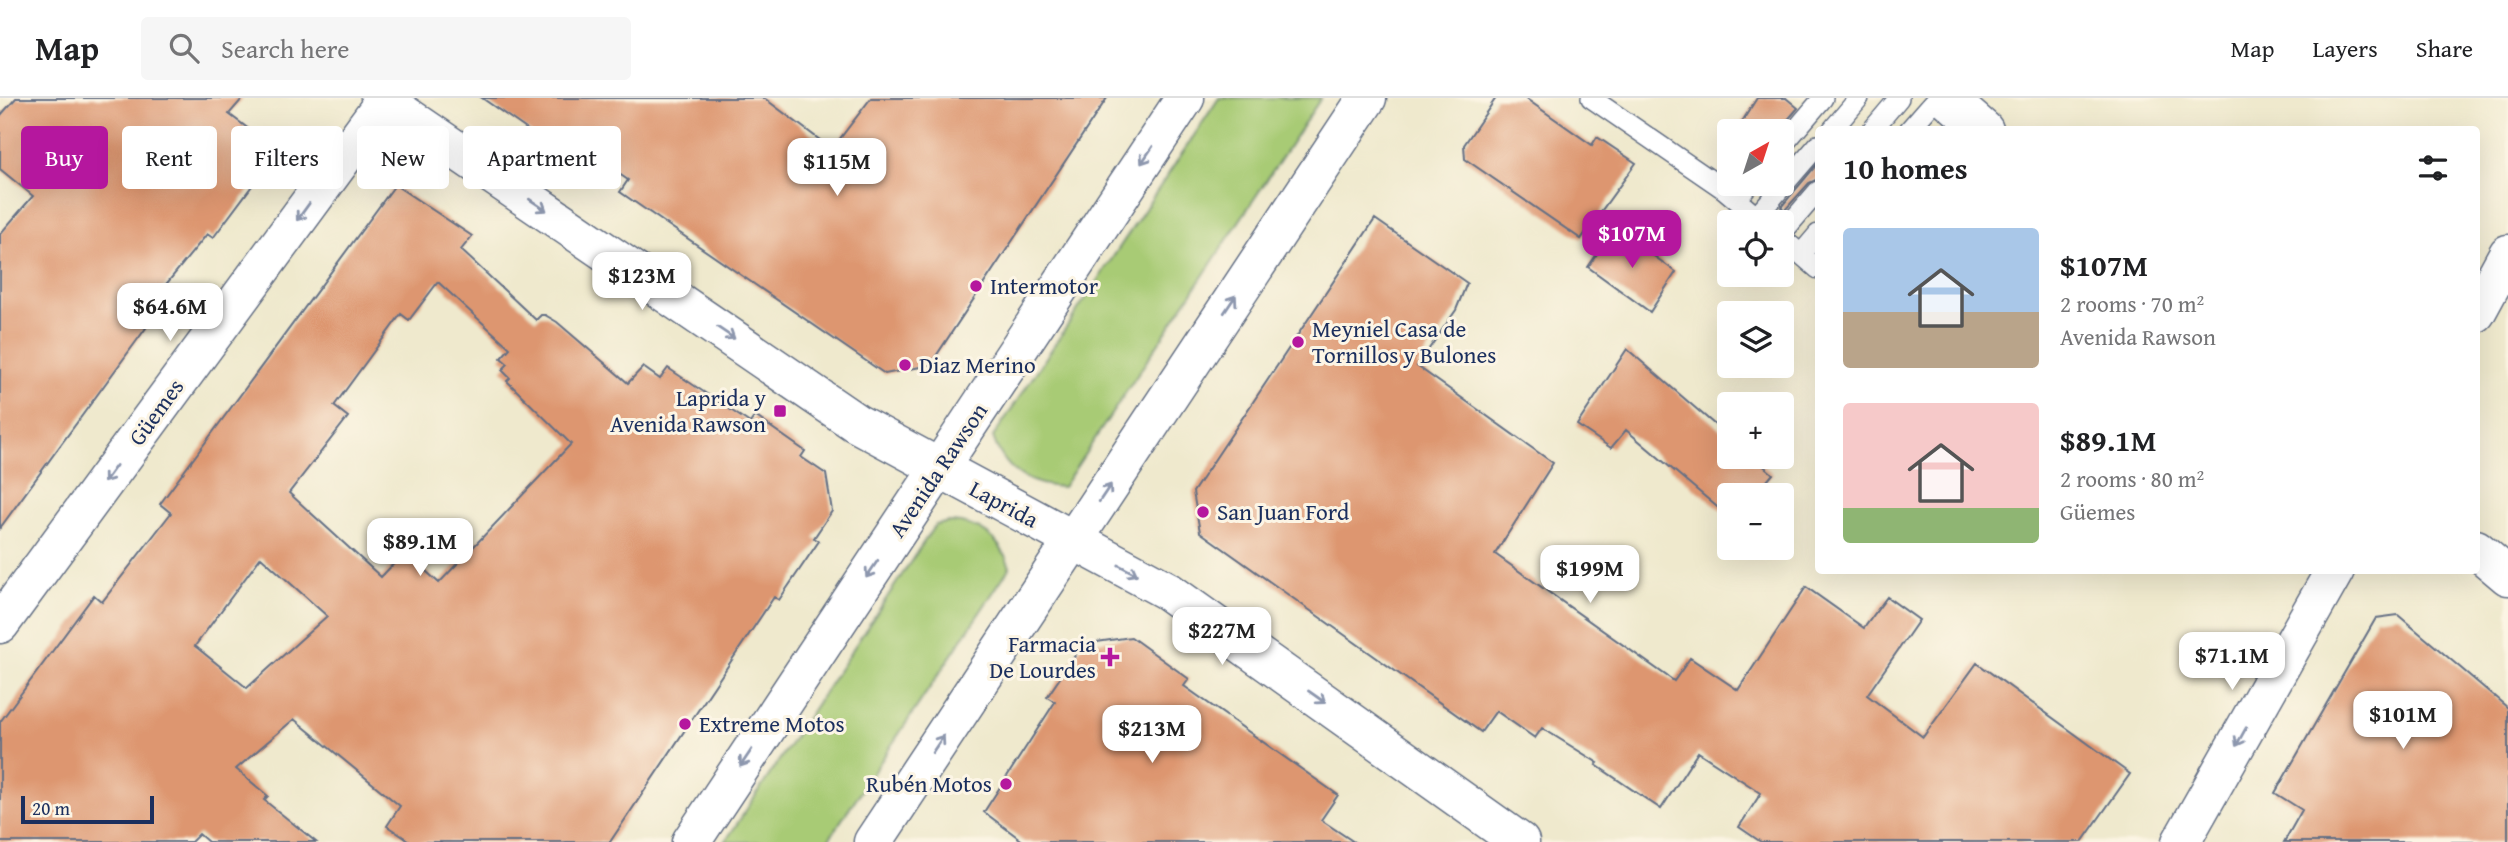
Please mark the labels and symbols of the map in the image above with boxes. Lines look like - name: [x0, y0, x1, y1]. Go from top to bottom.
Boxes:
- north arrow: [1717, 119, 1794, 196]
- pin: $115M: [788, 139, 886, 198]
- one-way arrow: [1140, 145, 1154, 164]
- one-way arrow: [528, 198, 547, 212]
- one-way arrow: [296, 202, 311, 221]
- pin: $107M: [1583, 211, 1681, 270]
- pin: $123M: [593, 252, 691, 312]
- place label: Intermotor: [990, 269, 1099, 302]
- marker: Intermotor: [968, 278, 984, 294]
- pin: $64.6M: [113, 284, 227, 343]
- one-way arrow: [1223, 295, 1238, 314]
- place label: Meyniel Casa de Tornillos y Bulones: [1312, 312, 1496, 371]
- one-way arrow: [716, 326, 735, 340]
- marker: Meyniel Casa de Tornillos y Bulones: [1290, 334, 1306, 350]
- place label: Diaz Merino: [919, 348, 1036, 381]
- marker: Diaz Merino: [897, 357, 913, 373]
- street label: Güemes: [120, 371, 191, 452]
- place label: Laprida y Avenida Rawson: [610, 381, 767, 440]
- street label: Avenida Rawson: [880, 396, 995, 544]
- marker: Laprida y Avenida Rawson: [772, 403, 788, 419]
- one-way arrow: [103, 464, 117, 483]
- street label: Laprida: [964, 472, 1045, 535]
- one-way arrow: [1098, 484, 1112, 504]
- place label: San Juan Ford: [1217, 495, 1350, 528]
- marker: San Juan Ford: [1195, 504, 1211, 520]
- pin: $89.1M: [363, 518, 477, 578]
- pin: $199M: [1541, 546, 1639, 605]
- one-way arrow: [865, 559, 879, 578]
- one-way arrow: [1118, 564, 1138, 578]
- pin: $227M: [1173, 608, 1271, 667]
- place label: Farmacia De Lourdes: [989, 627, 1096, 686]
- pin: $71.1M: [2175, 632, 2289, 692]
- marker: Farmacia De Lourdes: [1102, 649, 1118, 665]
- one-way arrow: [1307, 690, 1326, 705]
- pin: $101M: [2354, 692, 2452, 751]
- pin: $213M: [1103, 706, 1201, 765]
- place label: Extreme Motos: [699, 707, 845, 740]
- marker: Extreme Motos: [677, 716, 693, 732]
- one-way arrow: [2234, 726, 2248, 746]
- one-way arrow: [931, 735, 945, 754]
- one-way arrow: [739, 748, 753, 768]
- place label: Rubén Motos: [866, 767, 992, 800]
- marker: Rubén Motos: [998, 776, 1014, 792]
- scale bar: [21, 793, 154, 825]

